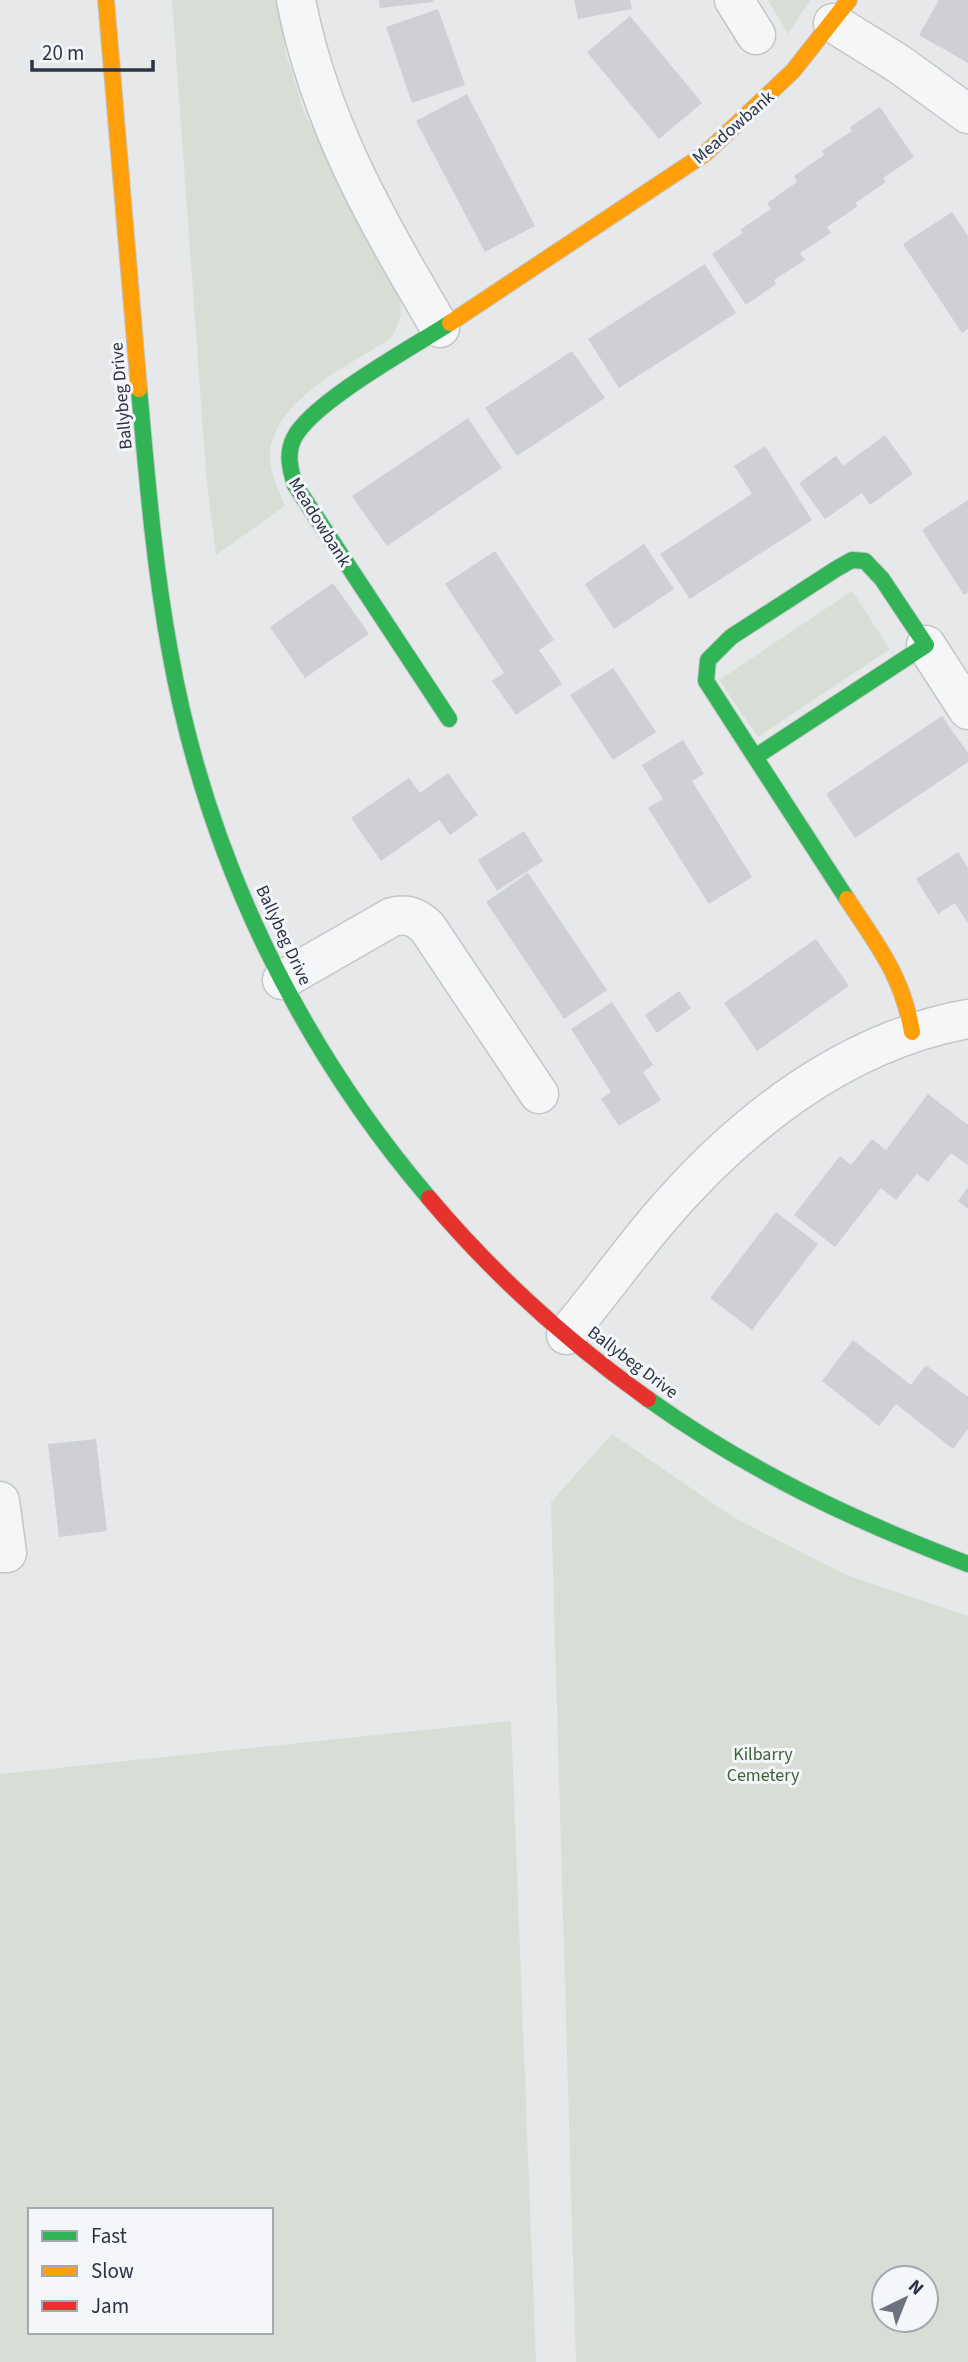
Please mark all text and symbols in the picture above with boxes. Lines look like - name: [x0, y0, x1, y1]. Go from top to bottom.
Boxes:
- scale bar: [32, 28, 152, 72]
- text: 20 m: [42, 38, 84, 68]
- street label: Meadowbank: [687, 85, 780, 170]
- street label: Ballybeg Drive: [104, 341, 139, 451]
- street label: Meadowbank: [282, 473, 357, 572]
- street label: Ballybeg Drive: [249, 881, 318, 989]
- street label: Ballybeg Drive: [582, 1320, 683, 1405]
- park label: Kilbarry Cemetery: [727, 1742, 800, 1788]
- legend: [28, 2208, 273, 2334]
- text: Fast: [91, 2221, 127, 2251]
- text: Slow: [91, 2256, 134, 2286]
- north arrow: [870, 2264, 940, 2334]
- text: N: [902, 2273, 929, 2302]
- text: Jam: [91, 2291, 129, 2321]

